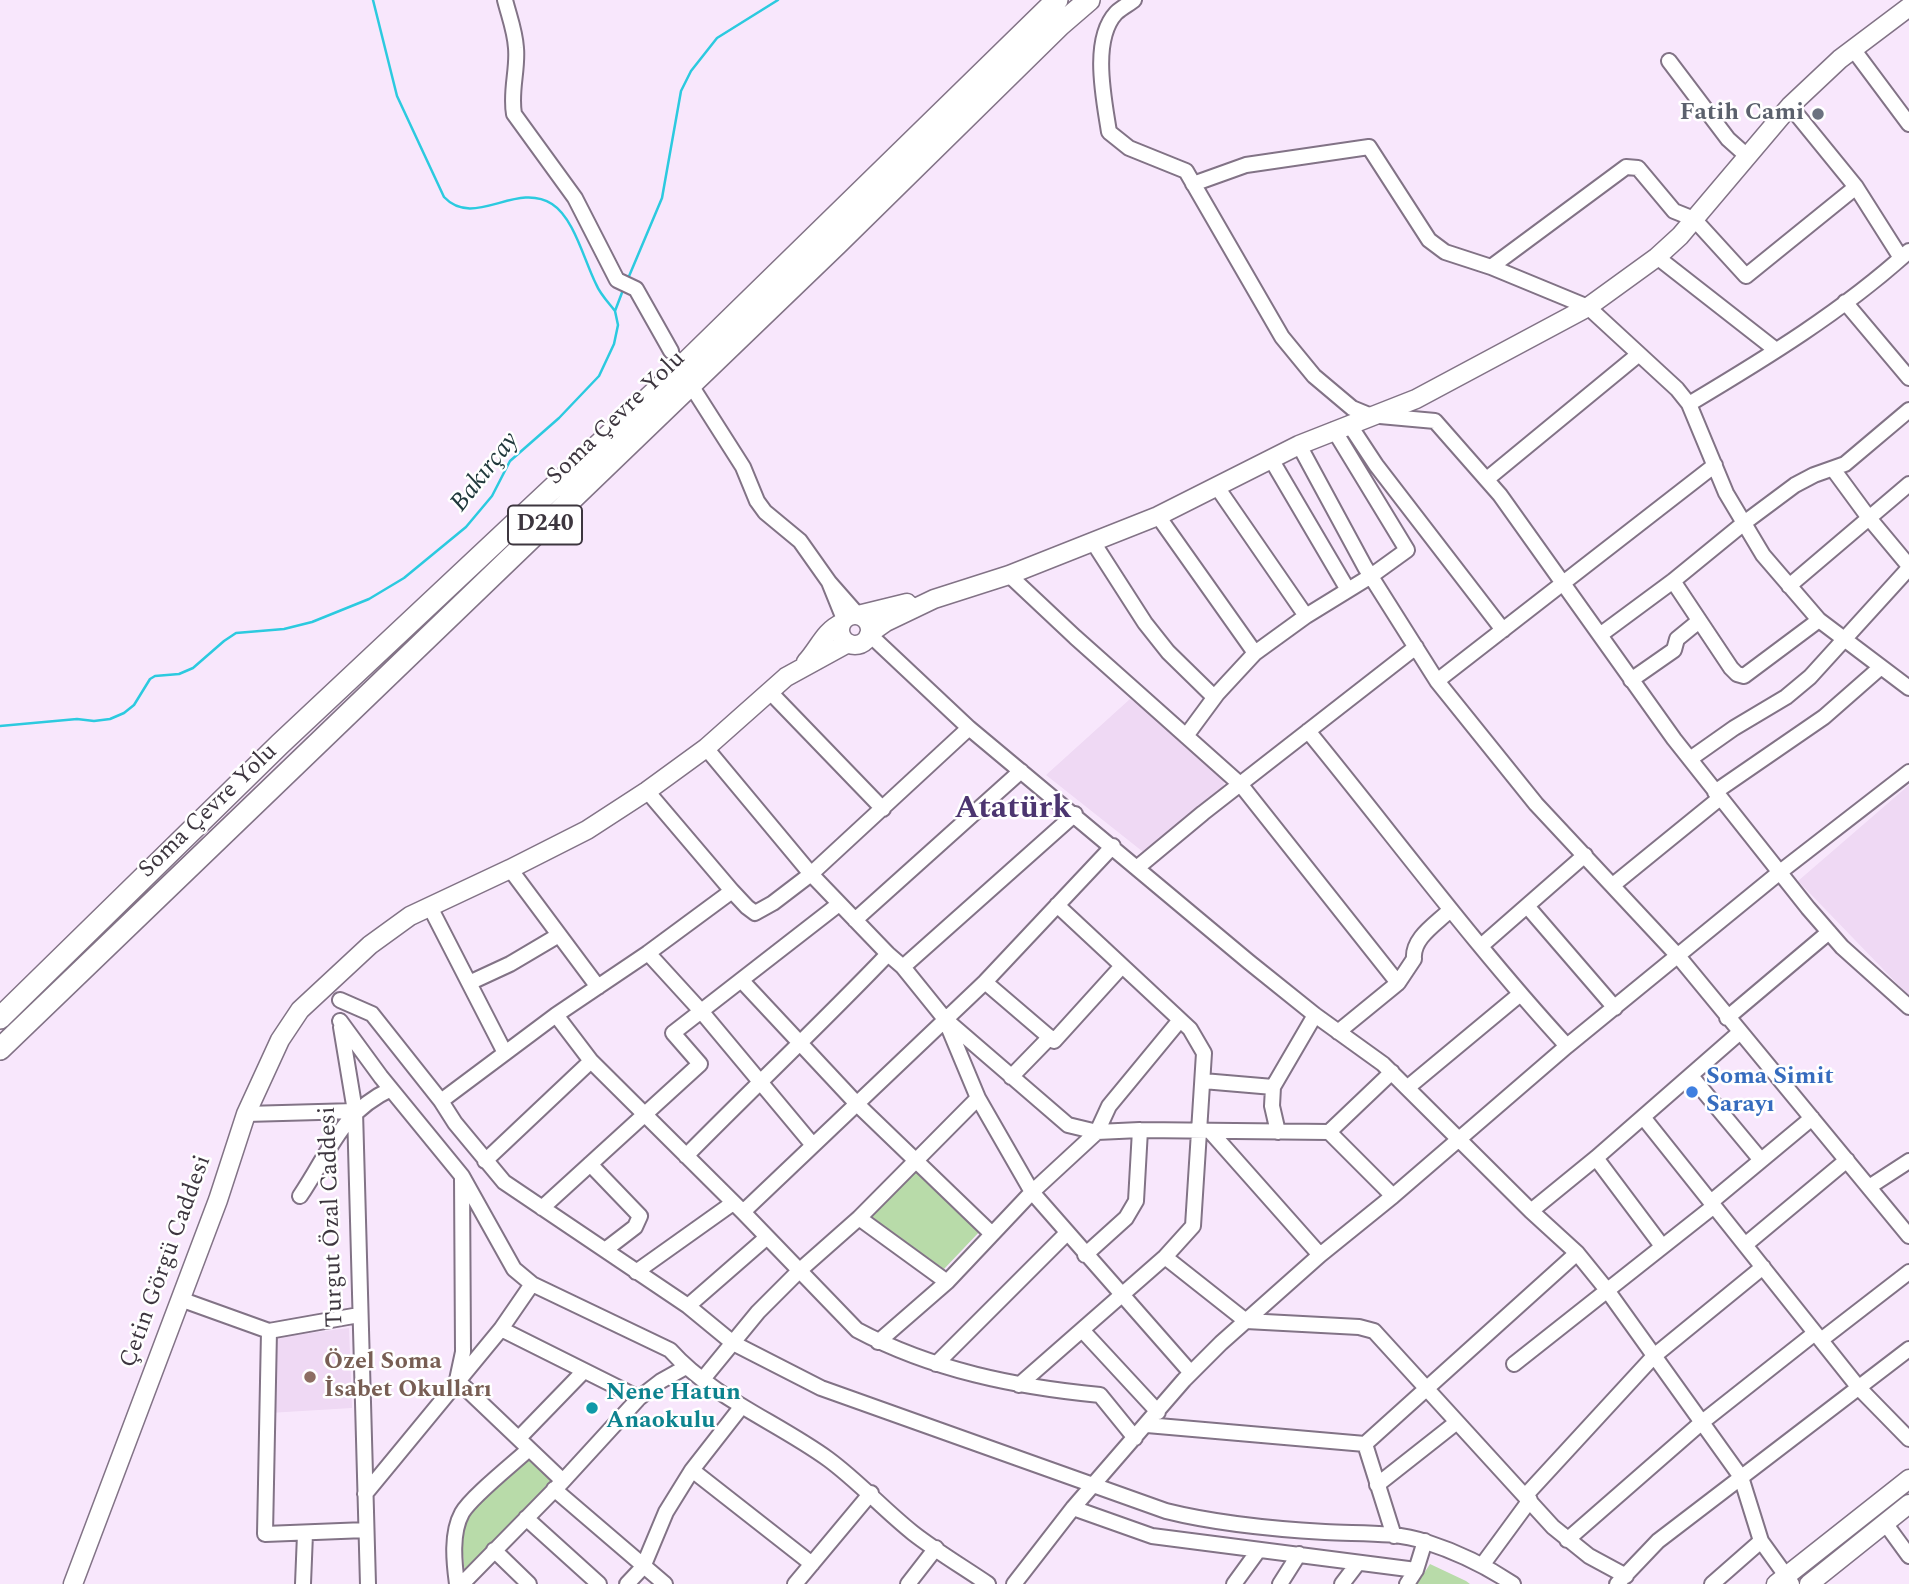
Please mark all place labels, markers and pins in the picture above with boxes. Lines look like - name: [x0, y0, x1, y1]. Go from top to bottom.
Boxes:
- place label: Fatih Cami: [1680, 100, 1804, 128]
- marker: Fatih Cami: [1810, 106, 1826, 122]
- place label: Soma Simit Sarayı: [1706, 1064, 1834, 1120]
- marker: Soma Simit Sarayı: [1684, 1084, 1700, 1100]
- place label: Özel Soma İsabet Okulları: [324, 1349, 492, 1405]
- marker: Özel Soma İsabet Okulları: [302, 1369, 318, 1385]
- place label: Nene Hatun Anaokulu: [606, 1380, 741, 1436]
- marker: Nene Hatun Anaokulu: [584, 1400, 600, 1416]

